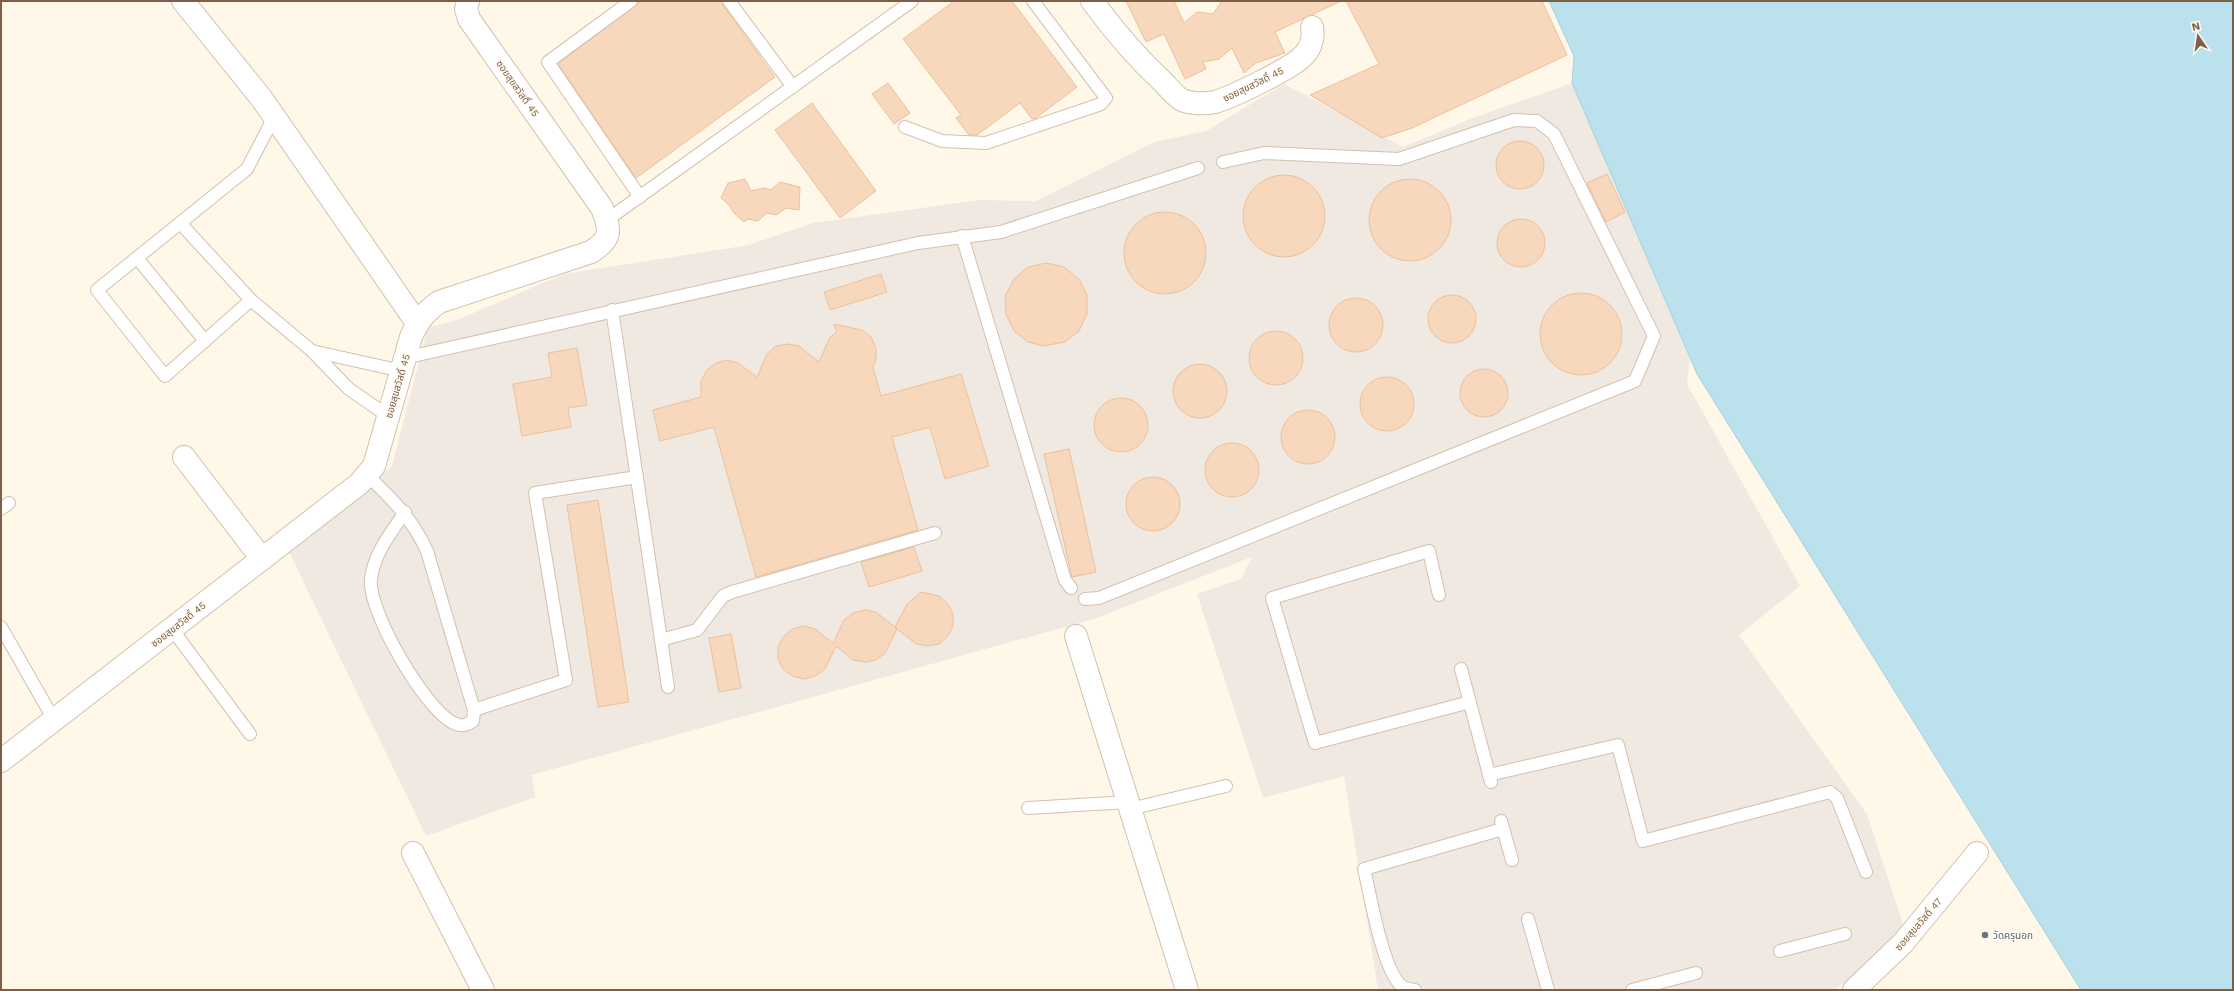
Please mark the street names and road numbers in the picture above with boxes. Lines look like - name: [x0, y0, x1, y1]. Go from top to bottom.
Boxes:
- street label: ซอยสุขสวัสดิ์ 45: [493, 58, 542, 119]
- street label: ซอยสุขสวัสดิ์ 45: [1221, 65, 1286, 105]
- street label: ซอยสุขสวัสดิ์ 45: [383, 352, 413, 420]
- street label: ซอยสุขสวัสดิ์ 45: [149, 599, 209, 650]
- street label: ซอยสุขสวัสดิ์ 47: [1892, 895, 1945, 953]

